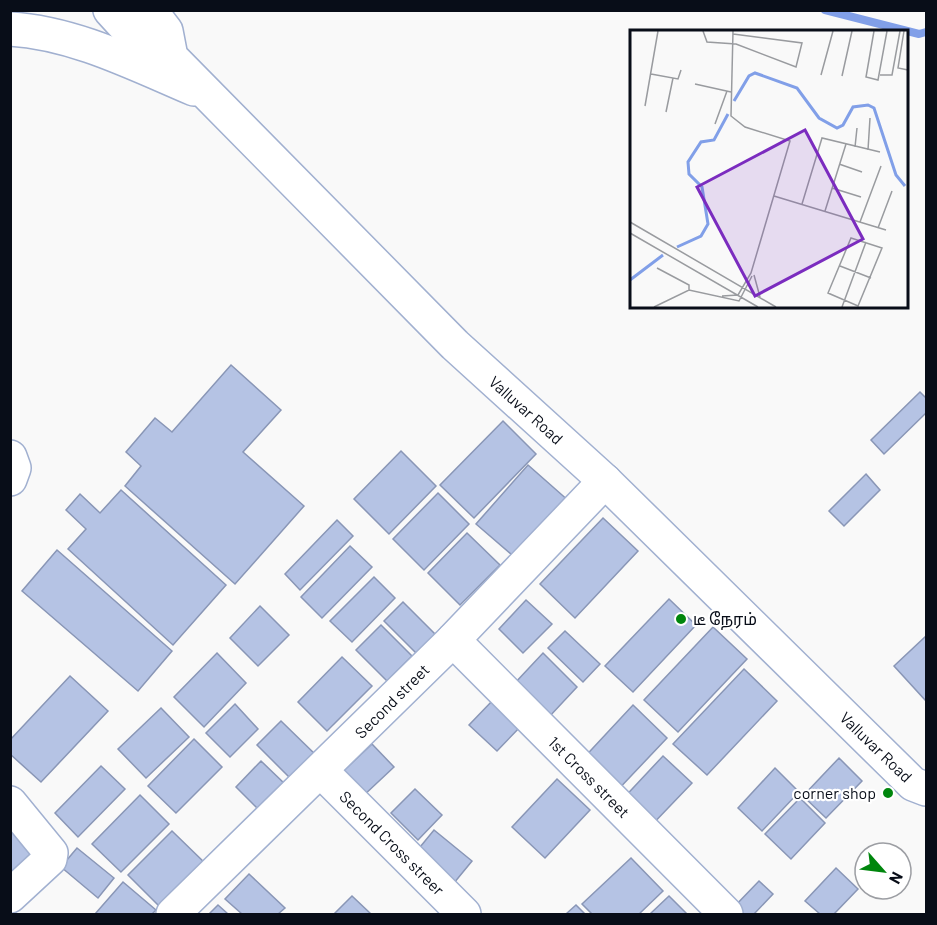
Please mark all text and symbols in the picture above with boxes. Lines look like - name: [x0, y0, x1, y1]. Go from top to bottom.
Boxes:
- inset map: [630, 30, 907, 308]
- street label: Valluvar Road: [486, 372, 567, 448]
- place label: டீ நேரம்: [693, 609, 757, 630]
- marker: டீ நேரம்: [674, 612, 688, 626]
- street label: Second street: [351, 660, 433, 742]
- street label: Valluvar Road: [836, 708, 916, 786]
- street label: 1st Cross street: [545, 732, 634, 821]
- place label: corner shop: [793, 783, 876, 802]
- street label: Second Cross streer: [336, 786, 449, 899]
- marker: corner shop: [881, 786, 895, 800]
- north arrow: [853, 841, 913, 901]
- text: N: [886, 869, 908, 887]

